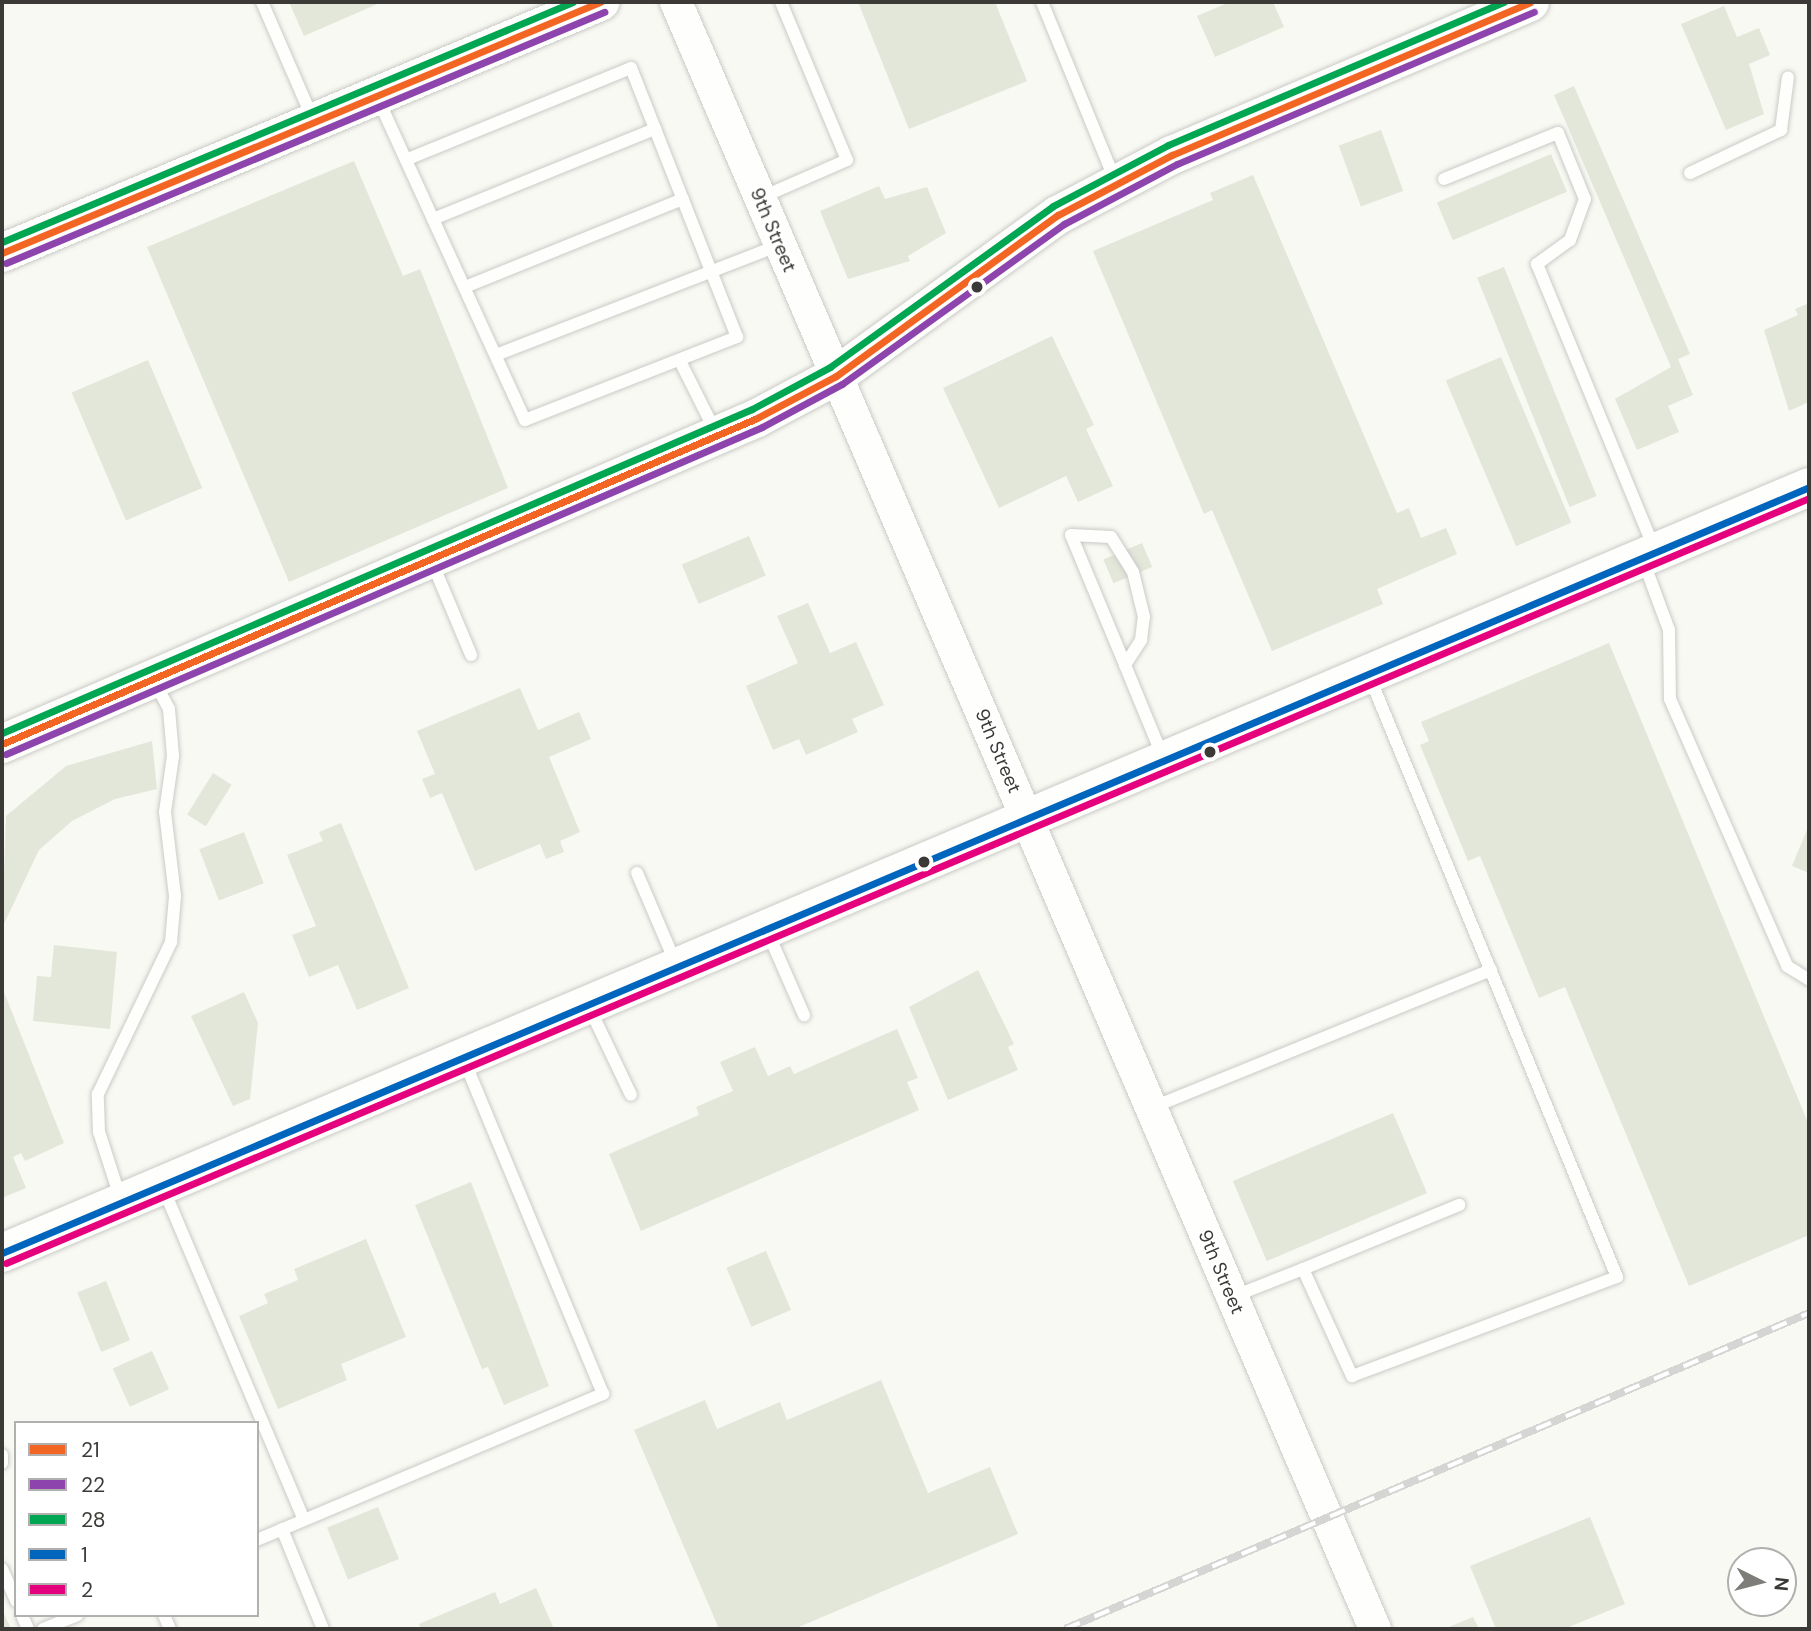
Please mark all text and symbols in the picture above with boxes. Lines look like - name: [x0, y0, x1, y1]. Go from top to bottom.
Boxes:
- street label: 9th Street: [745, 184, 801, 276]
- unlabelled marker: [970, 280, 984, 294]
- street label: 9th Street: [970, 705, 1026, 797]
- unlabelled marker: [1203, 745, 1217, 759]
- unlabelled marker: [917, 855, 931, 869]
- street label: 9th Street: [1193, 1226, 1249, 1318]
- legend: [14, 1421, 259, 1617]
- text: 21: [81, 1436, 100, 1464]
- text: 22: [81, 1471, 105, 1499]
- text: 28: [81, 1506, 106, 1534]
- text: 1: [81, 1541, 88, 1569]
- north arrow: [1727, 1547, 1797, 1617]
- text: 2: [81, 1576, 93, 1604]
- text: N: [1768, 1576, 1795, 1592]

